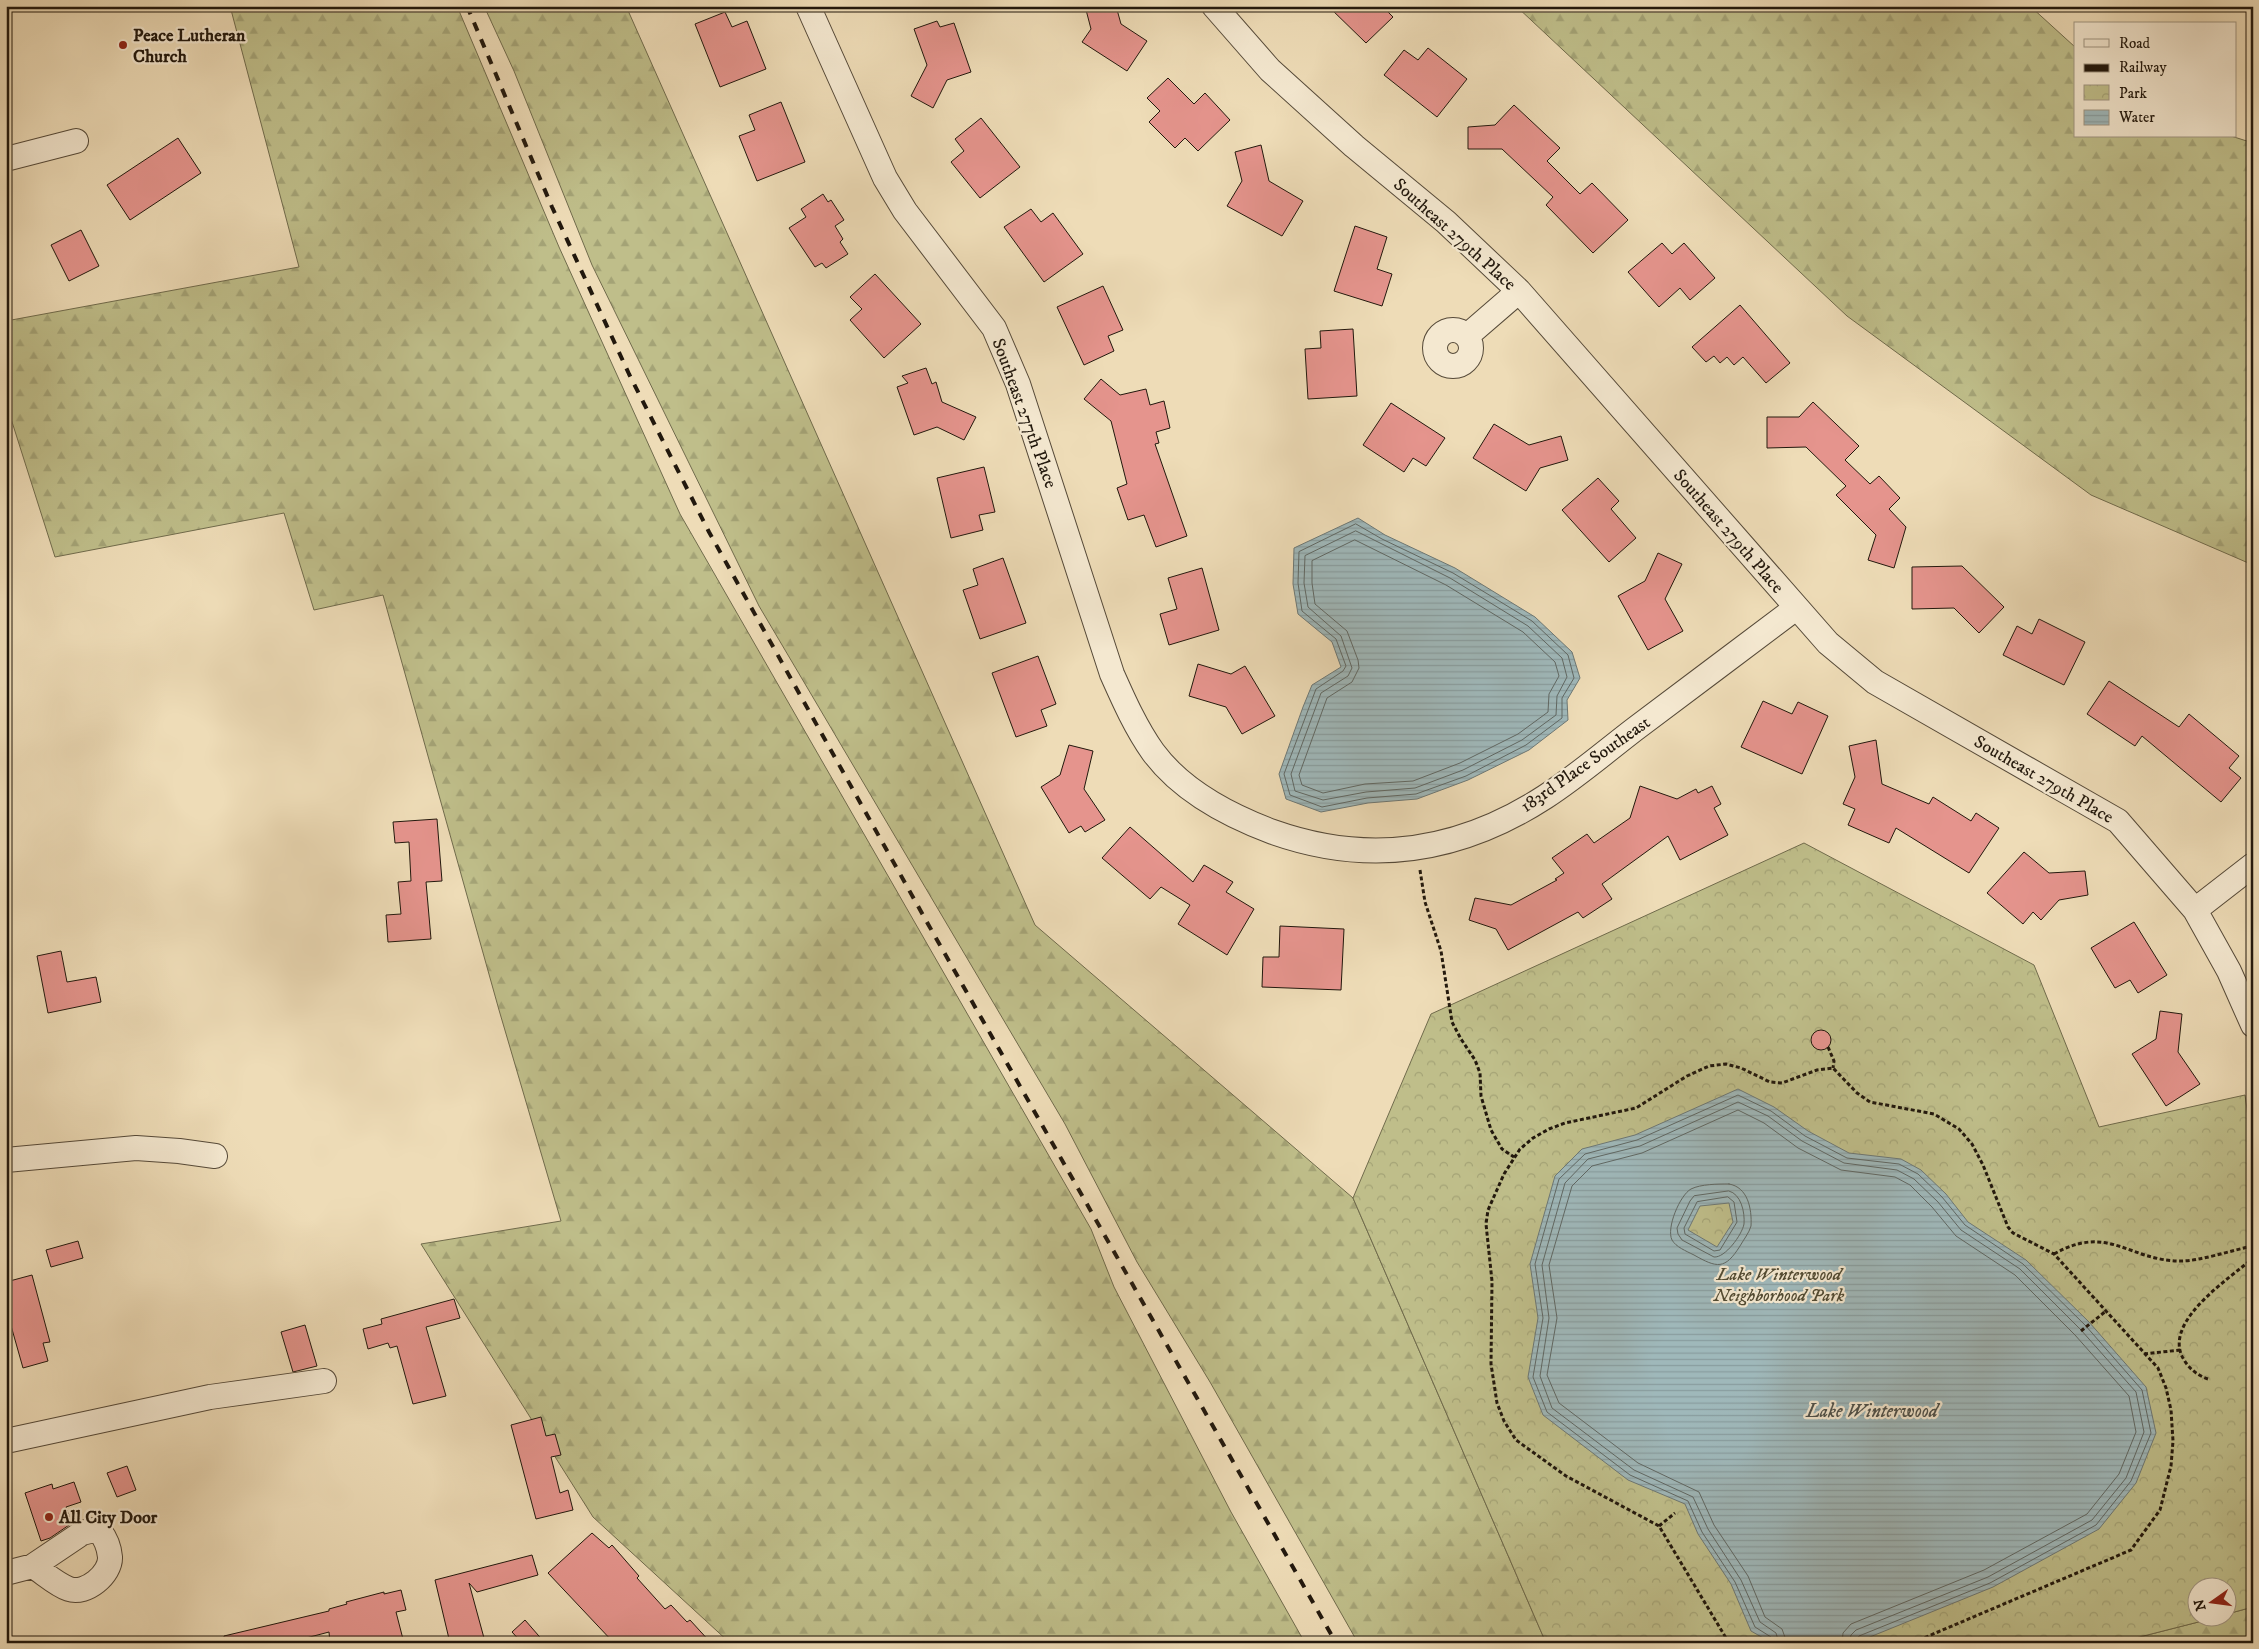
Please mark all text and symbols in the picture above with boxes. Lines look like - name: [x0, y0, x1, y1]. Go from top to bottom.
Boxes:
- legend: [2074, 22, 2236, 138]
- place label: Peace Lutheran Church: [133, 25, 246, 68]
- text: Road: [2119, 34, 2151, 53]
- marker: Peace Lutheran Church: [117, 39, 129, 51]
- text: Railway: [2119, 58, 2167, 77]
- text: Park: [2119, 84, 2148, 103]
- text: Water: [2118, 108, 2155, 127]
- street label: Southeast 279th Place: [1389, 174, 1520, 296]
- street label: Southeast 277th Place: [987, 335, 1061, 491]
- street label: Southeast 279th Place: [1668, 465, 1788, 598]
- street label: 183rd Place Southeast: [1517, 712, 1655, 818]
- street label: Southeast 279th Place: [1970, 731, 2117, 829]
- park label: Lake Winterwood Neighborhood Park: [1713, 1264, 1845, 1307]
- water label: Lake Winterwood: [1805, 1400, 1941, 1423]
- place label: All City Door: [58, 1507, 158, 1529]
- marker: All City Door: [43, 1511, 55, 1523]
- north arrow: [2186, 1576, 2236, 1626]
- text: N: [2190, 1597, 2210, 1613]

